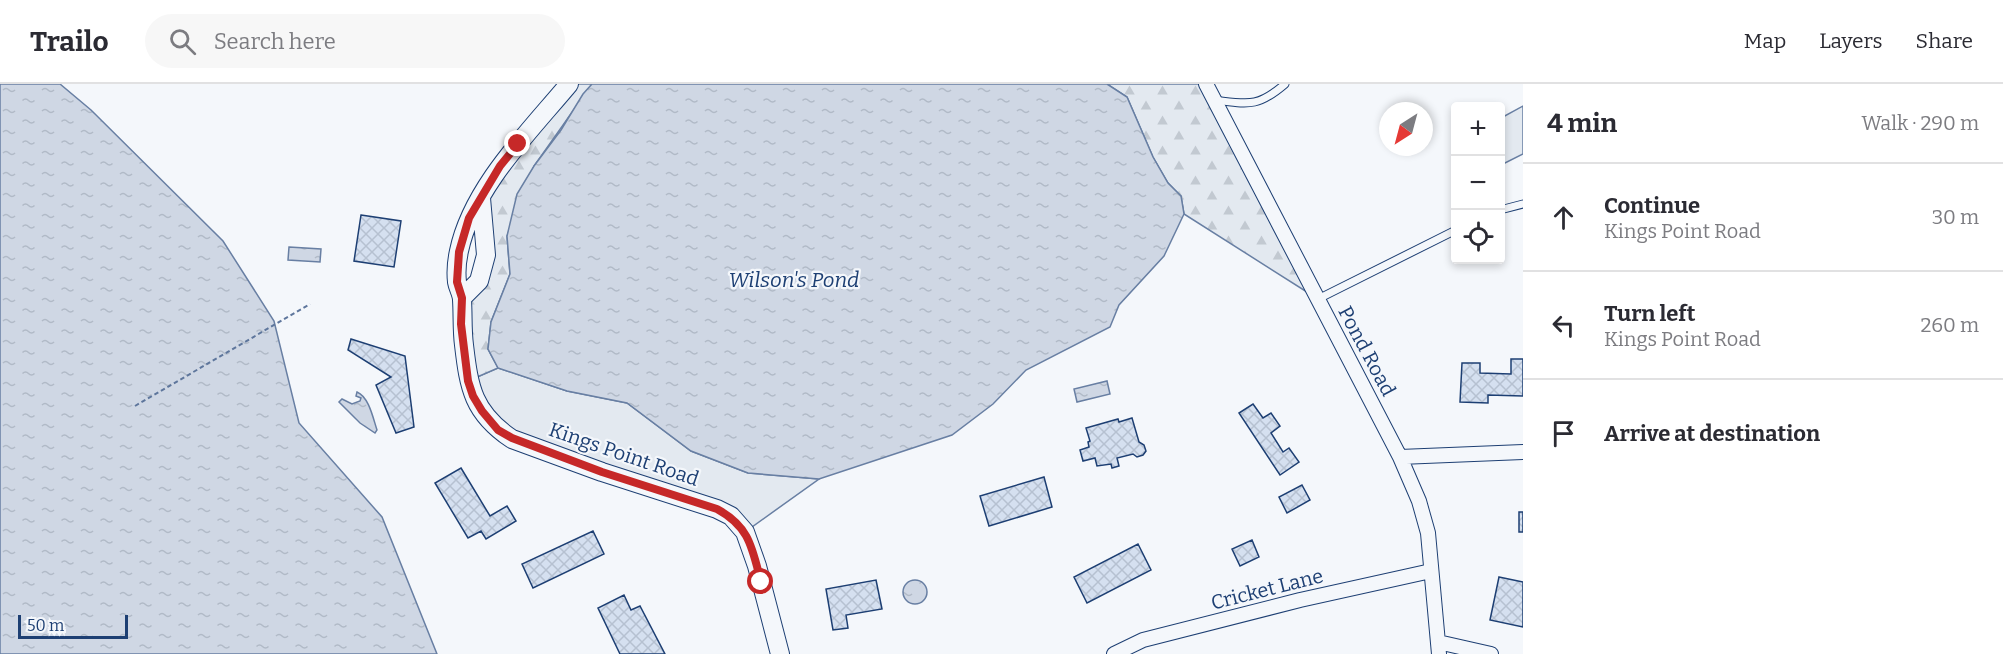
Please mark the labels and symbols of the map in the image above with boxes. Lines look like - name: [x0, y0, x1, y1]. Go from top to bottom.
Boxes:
- north arrow: [1379, 102, 1433, 156]
- route end: [504, 130, 530, 156]
- water label: Wilson's Pond: [729, 267, 859, 293]
- street label: Pond Road: [1333, 302, 1401, 400]
- street label: Kings Point Road: [546, 417, 702, 491]
- street label: Cricket Lane: [1208, 563, 1326, 615]
- route start: [747, 568, 773, 594]
- scale bar: [18, 612, 128, 640]

